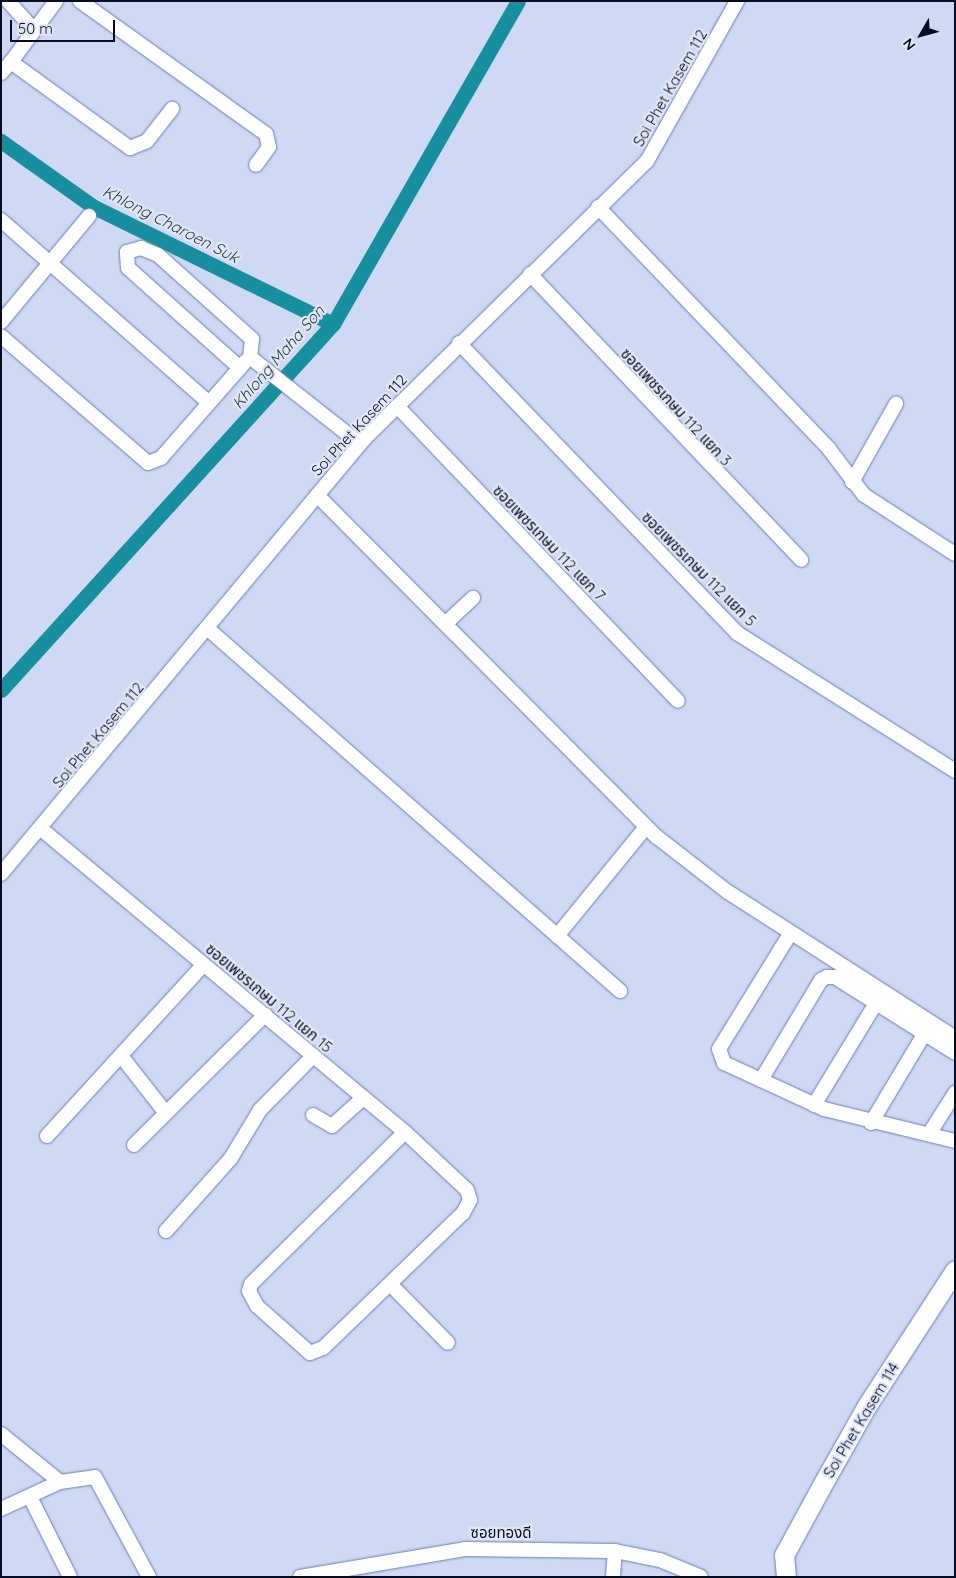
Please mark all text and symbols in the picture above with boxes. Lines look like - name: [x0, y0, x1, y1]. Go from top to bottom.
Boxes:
- scale bar: [12, 10, 118, 42]
- north arrow: [896, 10, 946, 60]
- text: 50 m: [18, 19, 53, 38]
- street label: Soi Phet Kasem 112: [629, 26, 711, 150]
- text: N: [899, 35, 919, 54]
- water label: Khlong Charoen Suk: [100, 181, 242, 267]
- water label: Khlong Maha Son: [228, 301, 328, 413]
- street label: ซอยเพชรเกษม 112 แยก 3: [617, 345, 735, 469]
- street label: Soi Phet Kasem 112: [307, 371, 411, 479]
- street label: ซอยเพชรเกษม 112 แยก 7: [489, 482, 609, 604]
- street label: ซอยเพชรเกษม 112 แยก 5: [638, 508, 760, 630]
- street label: Soi Phet Kasem 112: [49, 679, 147, 791]
- street label: ซอยเพชรเกษม 112 แยก 15: [202, 940, 336, 1056]
- street label: Soi Phet Kasem 114: [820, 1359, 902, 1481]
- street label: ซอยทองดี: [471, 1524, 531, 1542]

